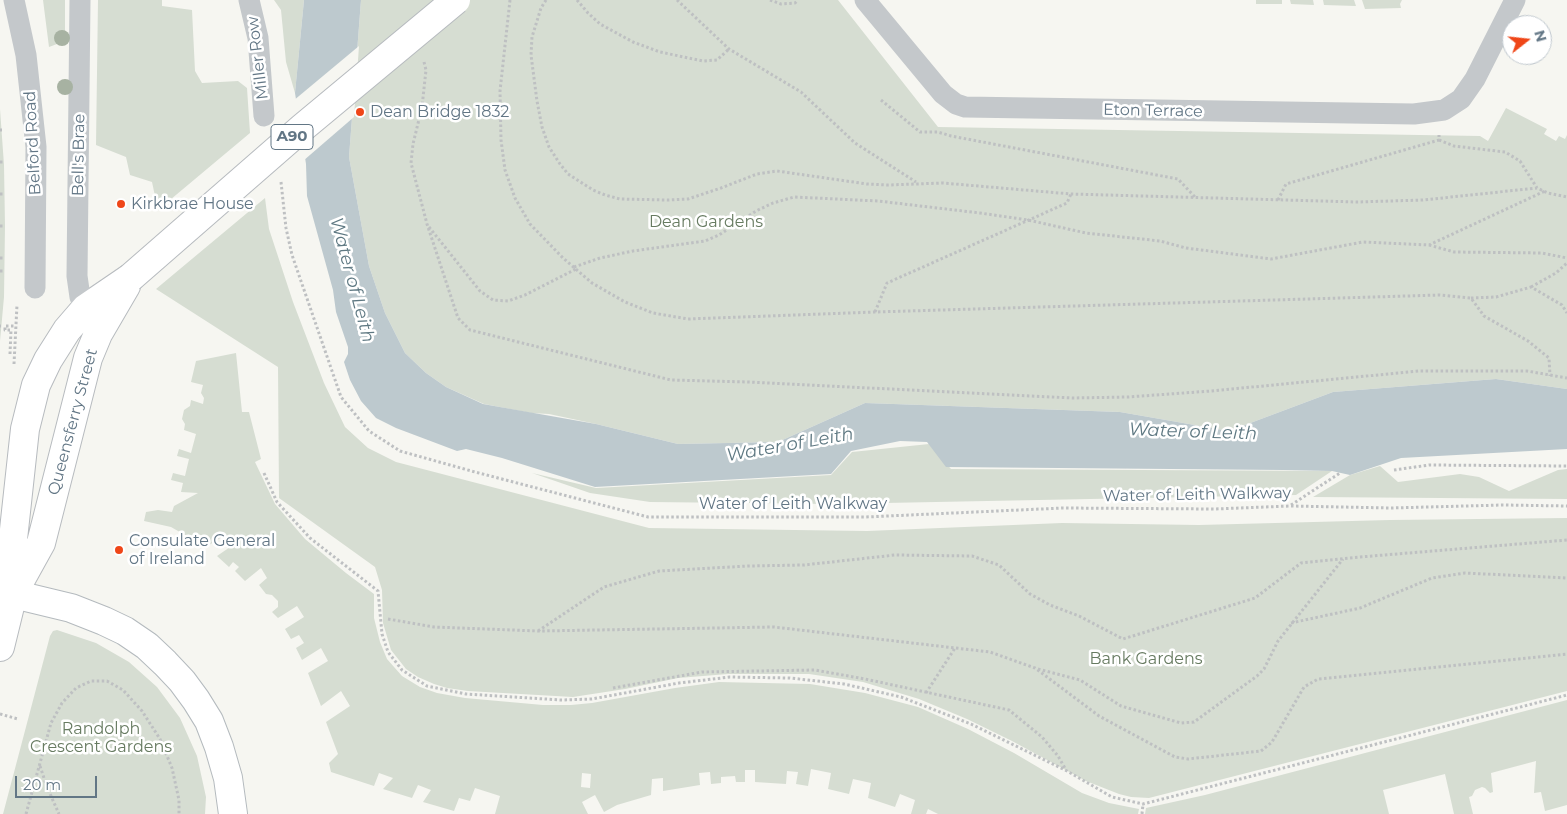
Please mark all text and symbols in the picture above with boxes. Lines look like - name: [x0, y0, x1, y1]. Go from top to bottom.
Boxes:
- street label: Miller Row: [243, 15, 273, 101]
- north arrow: [1502, 15, 1552, 65]
- text: N: [1530, 28, 1551, 44]
- street label: Belford Road: [21, 90, 45, 196]
- street label: Eton Terrace: [1103, 101, 1203, 121]
- place label: Dean Bridge 1832: [370, 102, 509, 122]
- marker: Dean Bridge 1832: [354, 106, 366, 118]
- street label: Bell's Brae: [69, 114, 89, 196]
- road number: A90: [271, 124, 313, 150]
- place label: Kirkbrae House: [131, 194, 254, 214]
- marker: Kirkbrae House: [115, 198, 127, 210]
- park label: Dean Gardens: [649, 212, 763, 232]
- water label: Water of Leith: [325, 215, 379, 345]
- street label: Queensferry Street: [44, 347, 102, 497]
- water label: Water of Leith: [1128, 419, 1258, 445]
- water label: Water of Leith: [725, 423, 855, 467]
- street label: Water of Leith Walkway: [1103, 484, 1291, 506]
- street label: Water of Leith Walkway: [699, 494, 887, 514]
- place label: Consulate General of Ireland: [129, 531, 275, 569]
- marker: Consulate General of Ireland: [113, 544, 125, 556]
- park label: Bank Gardens: [1089, 649, 1203, 669]
- park label: Randolph Crescent Gardens: [30, 719, 172, 757]
- scale bar: [18, 766, 100, 798]
- text: 20 m: [23, 775, 61, 794]

